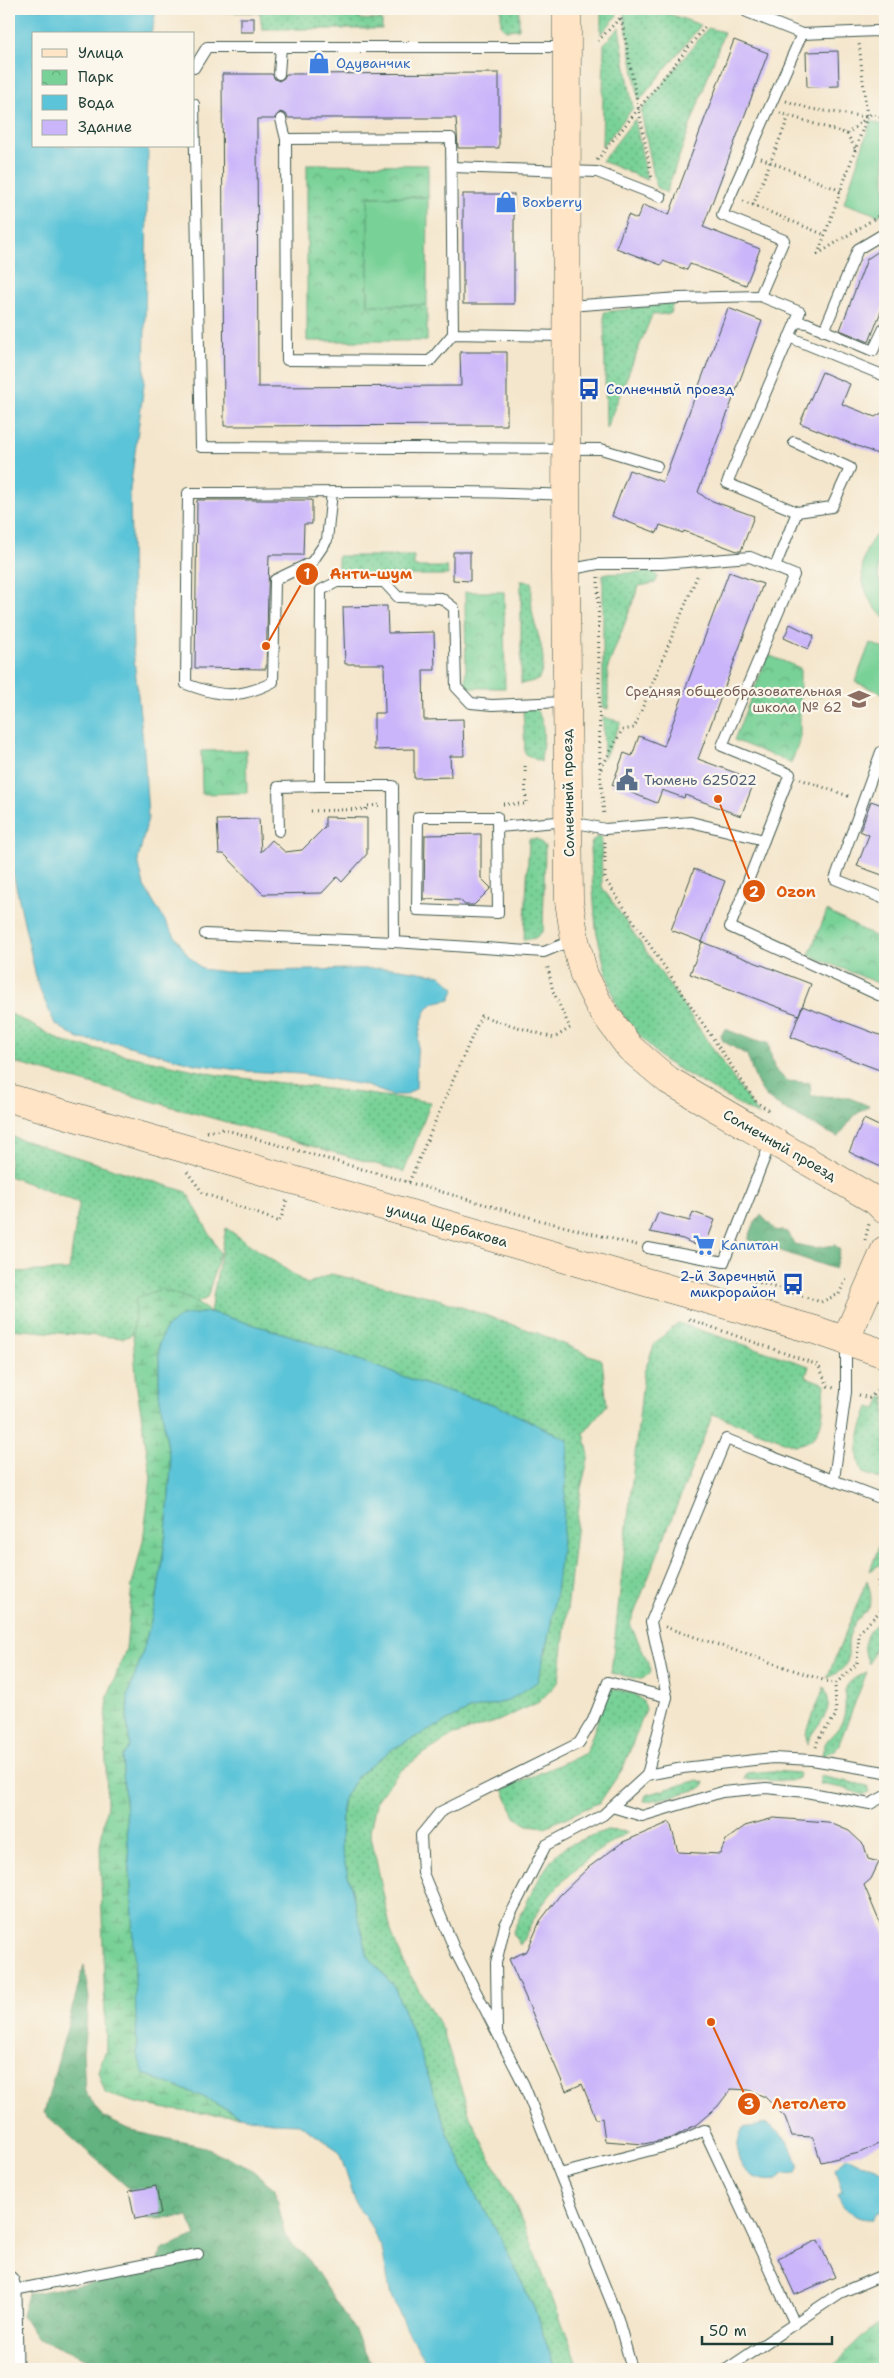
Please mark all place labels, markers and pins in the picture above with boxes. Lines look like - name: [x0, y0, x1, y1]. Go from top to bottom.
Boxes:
- shop icon: Одуванчик: [306, 50, 332, 76]
- place label: Одуванчик: [336, 54, 411, 72]
- shop icon: Boxberry: [493, 189, 519, 215]
- place label: Boxberry: [522, 193, 582, 211]
- bus stop icon: Солнечный проезд: [576, 376, 602, 402]
- place label: Солнечный проезд: [606, 380, 734, 398]
- callout: Анти-шум: [295, 559, 422, 589]
- place label: Средняя общеобразовательная школа № 62: [625, 682, 842, 716]
- school or university icon: Средняя общеобразовательная школа № 62: [846, 686, 872, 712]
- public building icon: Тюмень 625022: [614, 767, 640, 793]
- place label: Тюмень 625022: [644, 771, 757, 789]
- callout: Ozon: [742, 876, 826, 906]
- supermarket icon: Капитан: [691, 1232, 717, 1258]
- place label: Капитан: [721, 1236, 778, 1254]
- place label: 2-й Заречный микрорайон: [680, 1267, 776, 1301]
- bus stop icon: 2-й Заречный микрорайон: [780, 1271, 806, 1297]
- callout: ЛетоЛето: [737, 2089, 856, 2119]

